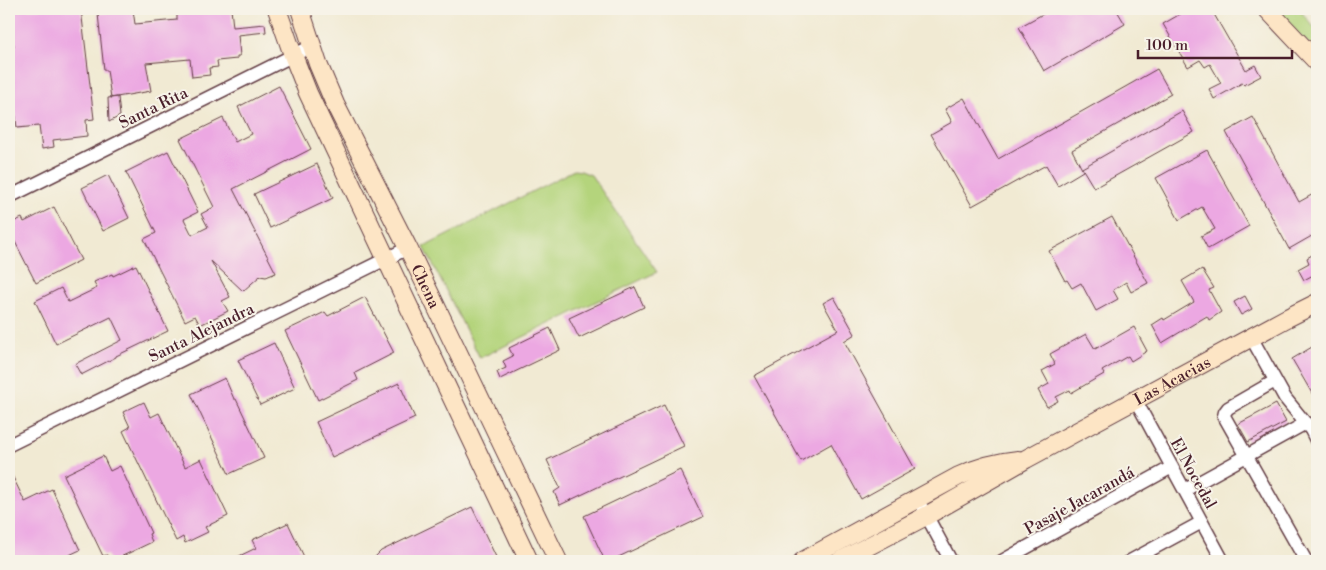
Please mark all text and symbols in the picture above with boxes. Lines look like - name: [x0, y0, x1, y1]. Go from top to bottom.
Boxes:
- scale bar: [1138, 28, 1292, 60]
- text: 100 m: [1146, 36, 1188, 55]
- street label: Santa Rita: [116, 82, 192, 133]
- street label: Chena: [406, 261, 445, 313]
- street label: Santa Alejandra: [145, 298, 258, 367]
- street label: Las Acacias: [1131, 352, 1214, 410]
- street label: El Nocedal: [1166, 435, 1221, 513]
- street label: Pasaje Jacarandá: [1021, 462, 1139, 539]

